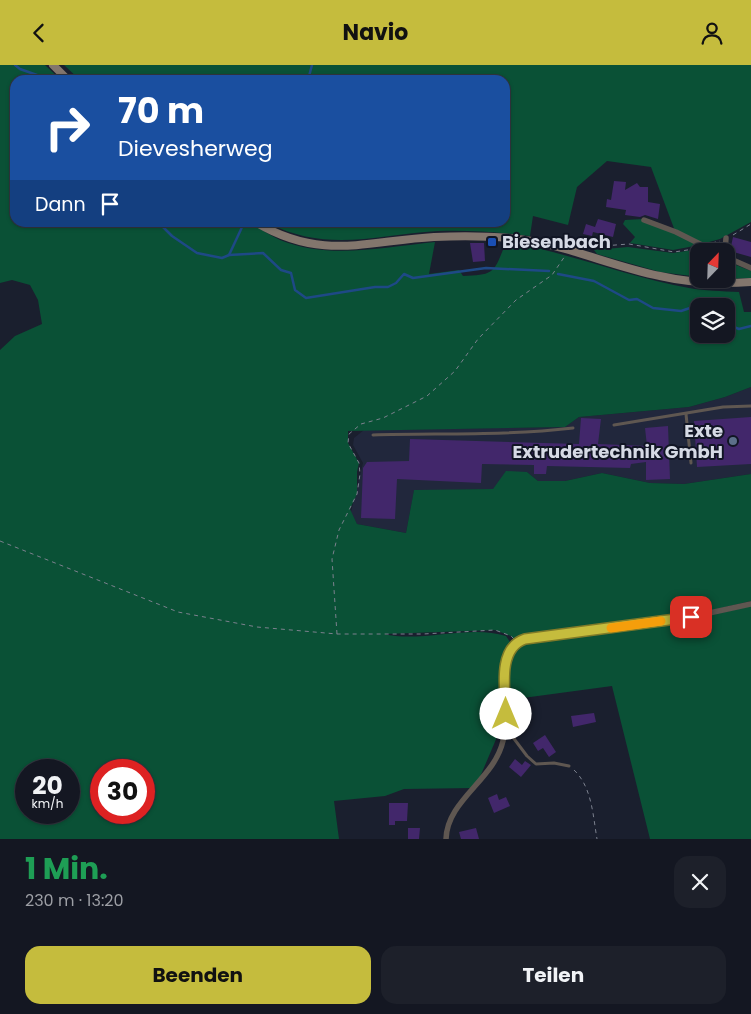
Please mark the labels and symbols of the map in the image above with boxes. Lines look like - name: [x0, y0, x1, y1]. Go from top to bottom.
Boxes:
- place label: Biesenbach: [502, 229, 611, 254]
- marker: Biesenbach: [486, 236, 498, 248]
- north arrow: [690, 243, 735, 287]
- place label: Exte Extrudertechnik GmbH: [513, 418, 723, 464]
- marker: Exte Extrudertechnik GmbH: [727, 435, 739, 447]
- pin: [670, 596, 712, 638]
- position arrow: [479, 687, 531, 739]
- speed limit sign: 30: [90, 759, 155, 824]

